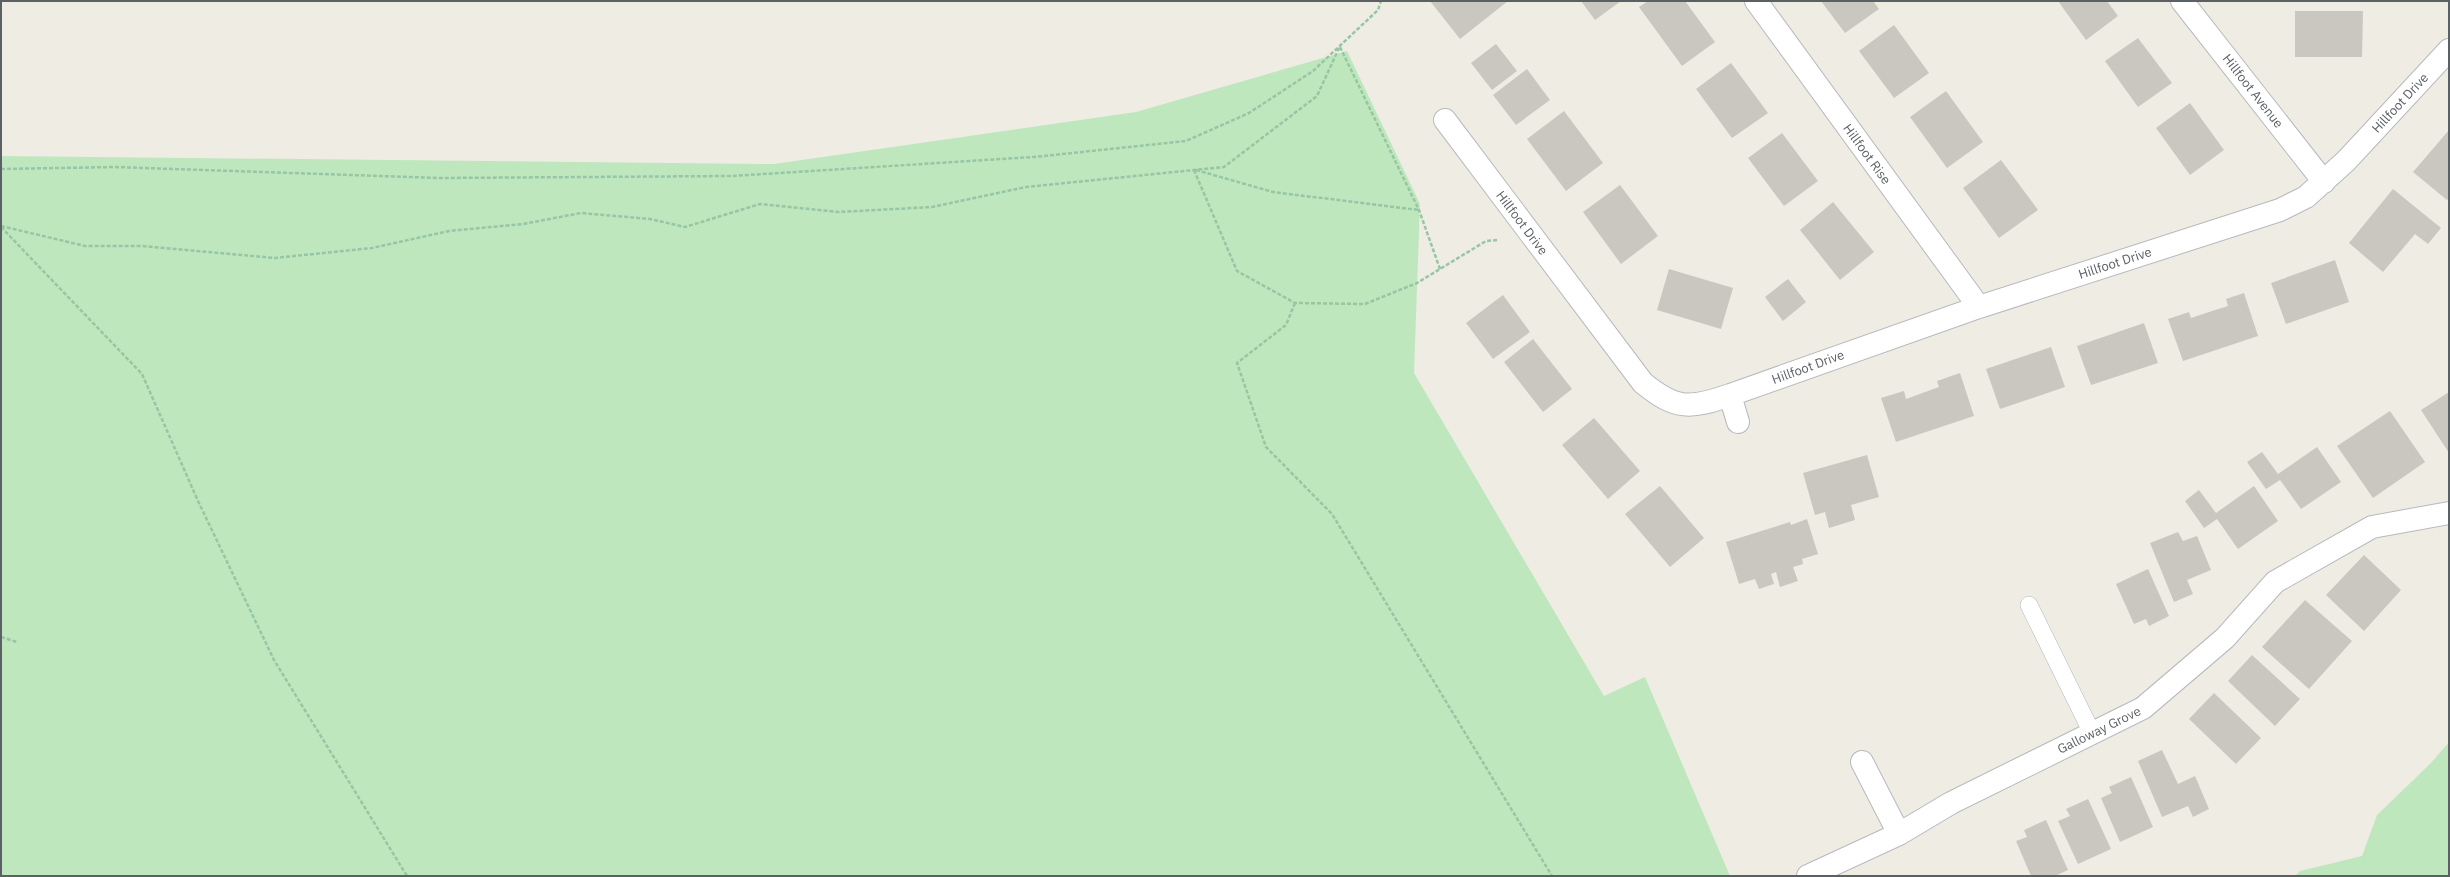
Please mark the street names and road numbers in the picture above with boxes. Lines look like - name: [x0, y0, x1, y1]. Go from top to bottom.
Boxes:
- street label: Hillfoot Avenue: [2219, 51, 2287, 131]
- street label: Hillfoot Drive: [2368, 69, 2432, 137]
- street label: Hillfoot Rise: [1839, 120, 1895, 188]
- street label: Hillfoot Drive: [1492, 188, 1552, 258]
- street label: Hillfoot Drive: [2076, 243, 2154, 283]
- street label: Hillfoot Drive: [1769, 346, 1847, 388]
- street label: Galloway Grove: [2054, 702, 2144, 758]

